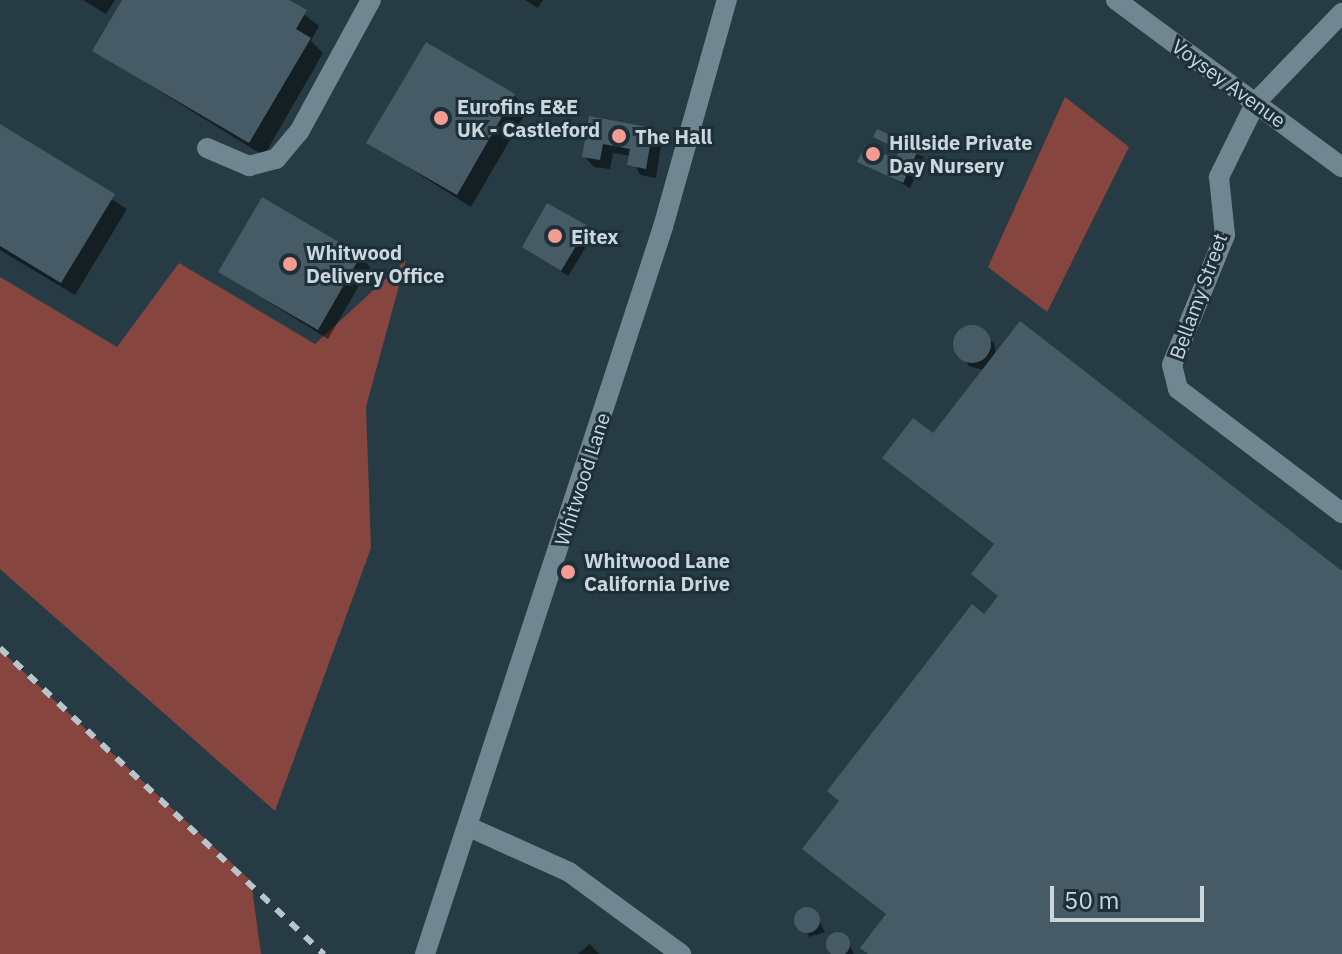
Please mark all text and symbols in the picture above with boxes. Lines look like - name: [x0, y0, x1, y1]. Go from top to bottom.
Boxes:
- street label: Voysey Avenue: [1167, 34, 1291, 132]
- place label: Eurofins E&E UK - Castleford: [457, 94, 600, 141]
- marker: Eurofins E&E UK - Castleford: [432, 109, 450, 127]
- place label: The Hall: [635, 124, 712, 148]
- marker: The Hall: [610, 127, 628, 145]
- place label: Hillside Private Day Nursery: [889, 130, 1032, 177]
- marker: Hillside Private Day Nursery: [864, 145, 882, 163]
- place label: Eitex: [571, 224, 619, 248]
- marker: Eitex: [546, 227, 564, 245]
- street label: Bellamy Street: [1164, 230, 1232, 362]
- place label: Whitwood Delivery Office: [306, 240, 444, 287]
- marker: Whitwood Delivery Office: [281, 255, 299, 273]
- street label: Whitwood Lane: [549, 410, 615, 548]
- place label: Whitwood Lane California Drive: [584, 548, 730, 595]
- marker: Whitwood Lane California Drive: [559, 563, 577, 581]
- scale bar: [1054, 870, 1208, 920]
- text: 50 m: [1064, 884, 1119, 916]

